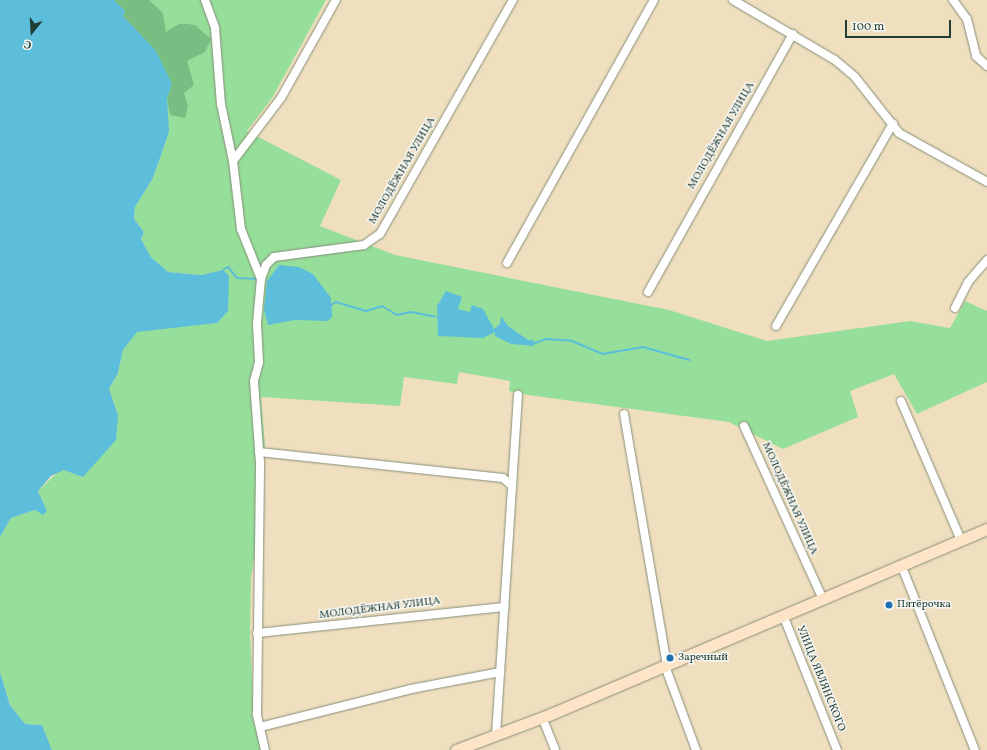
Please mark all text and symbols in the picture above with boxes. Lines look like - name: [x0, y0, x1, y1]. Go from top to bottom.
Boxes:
- north arrow: [12, 12, 52, 52]
- scale bar: [847, 12, 953, 38]
- text: 100 m: [852, 19, 884, 35]
- text: С: [22, 36, 34, 52]
- street label: МОЛОДЁЖНАЯ УЛИЦА: [686, 80, 758, 192]
- street label: МОЛОДЁЖНАЯ УЛИЦА: [367, 115, 439, 227]
- street label: МОЛОДЁЖНАЯ УЛИЦА: [758, 441, 820, 557]
- street label: МОЛОДЁЖНАЯ УЛИЦА: [319, 595, 441, 623]
- place label: Пятёрочка: [897, 598, 951, 612]
- marker: Пятёрочка: [884, 600, 894, 610]
- street label: УЛИЦА ЯВЛЯНСКОГО: [793, 624, 847, 734]
- place label: Заречный: [678, 651, 728, 665]
- marker: Заречный: [665, 653, 675, 663]

